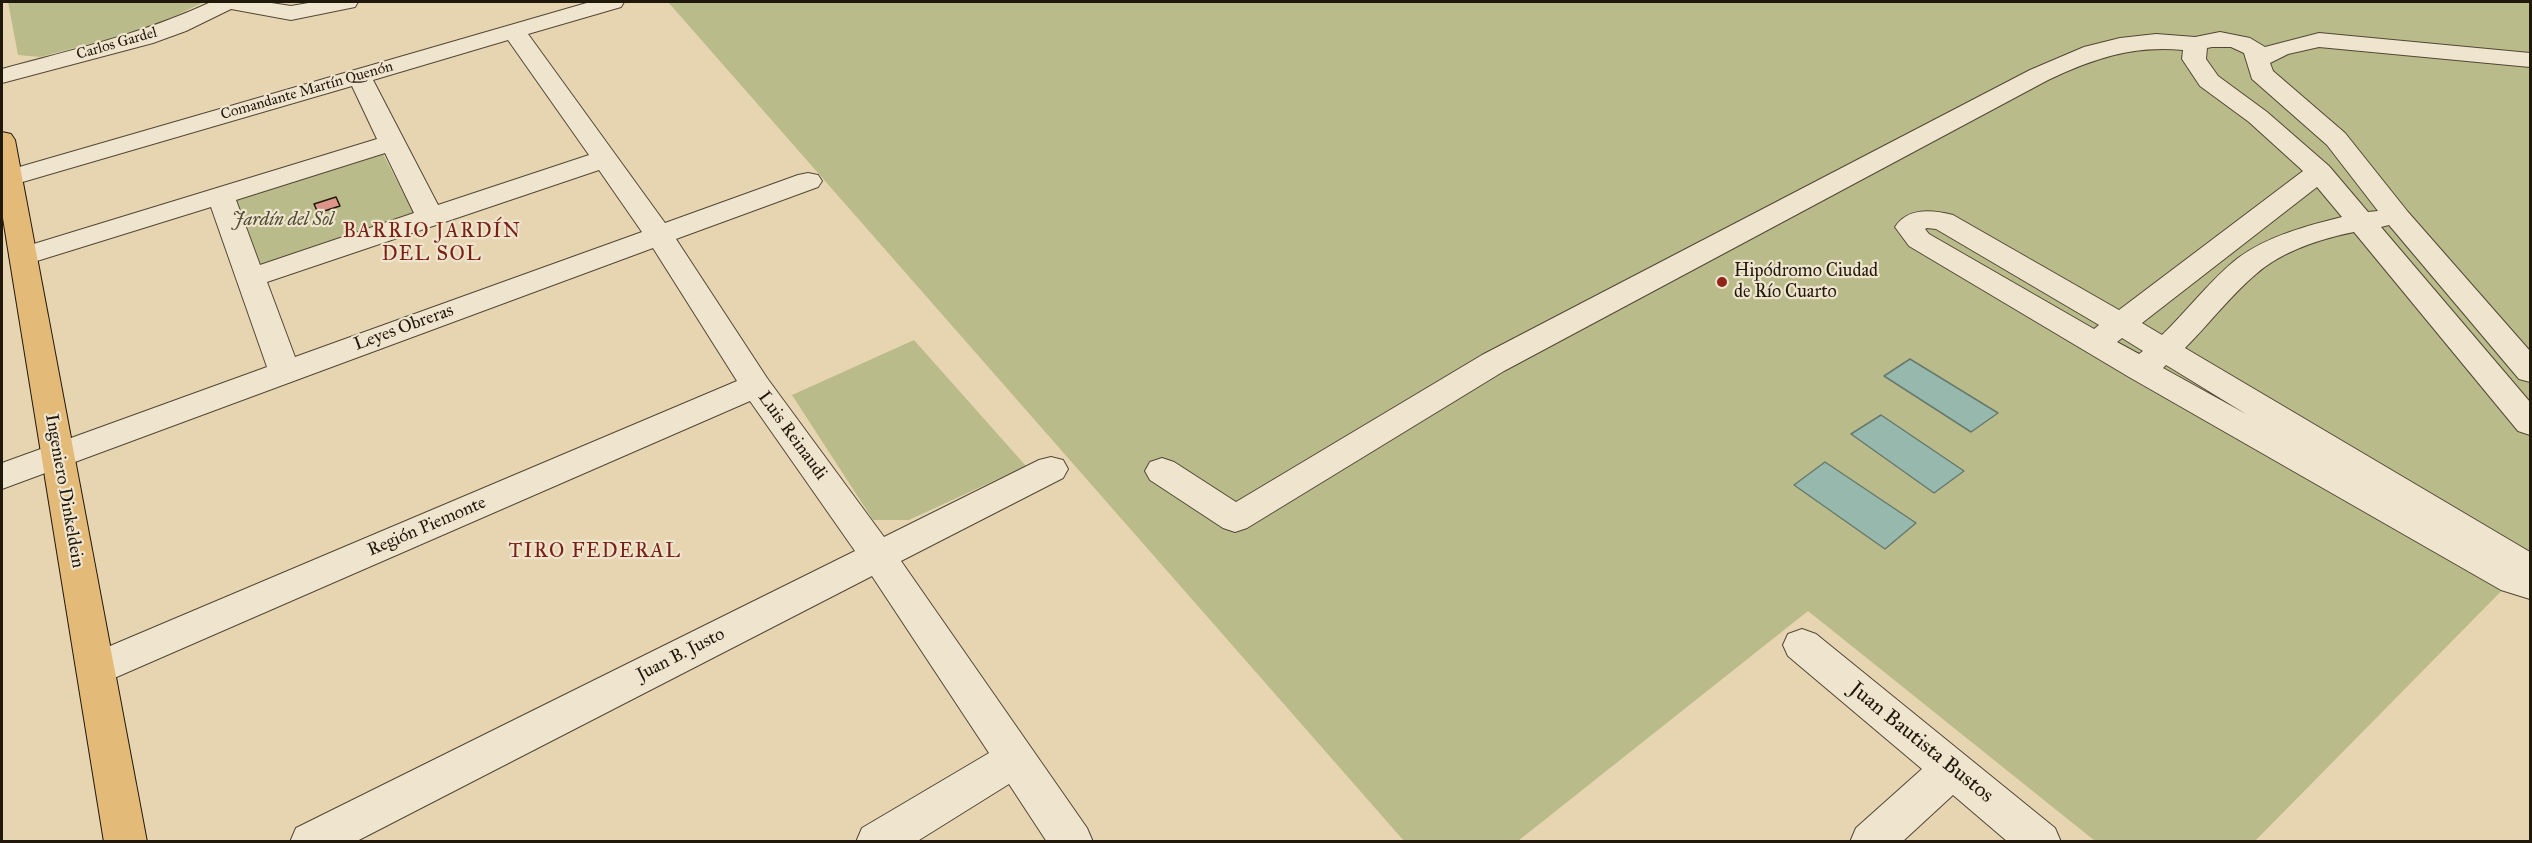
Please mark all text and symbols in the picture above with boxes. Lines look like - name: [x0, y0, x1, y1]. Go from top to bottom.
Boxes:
- street label: Carlos Gardel: [75, 24, 159, 64]
- street label: Comandante Martín Quenón: [219, 58, 395, 124]
- park label: Jardín del Sol: [232, 210, 334, 232]
- district label: BARRIO JARDÍN DEL SOL: [343, 220, 521, 267]
- place label: Hipódromo Ciudad de Río Cuarto: [1734, 261, 1878, 304]
- marker: Hipódromo Ciudad de Río Cuarto: [1715, 275, 1729, 289]
- street label: Leyes Obreras: [351, 300, 457, 356]
- street label: Luis Reinaudi: [753, 388, 831, 484]
- street label: Ingeniero Dinkeldein: [40, 412, 88, 570]
- street label: Región Piemonte: [365, 492, 489, 562]
- district label: TIRO FEDERAL: [508, 540, 682, 564]
- street label: Juan B. Justo: [633, 624, 729, 686]
- street label: Juan Bautista Bustos: [1844, 677, 1998, 809]

